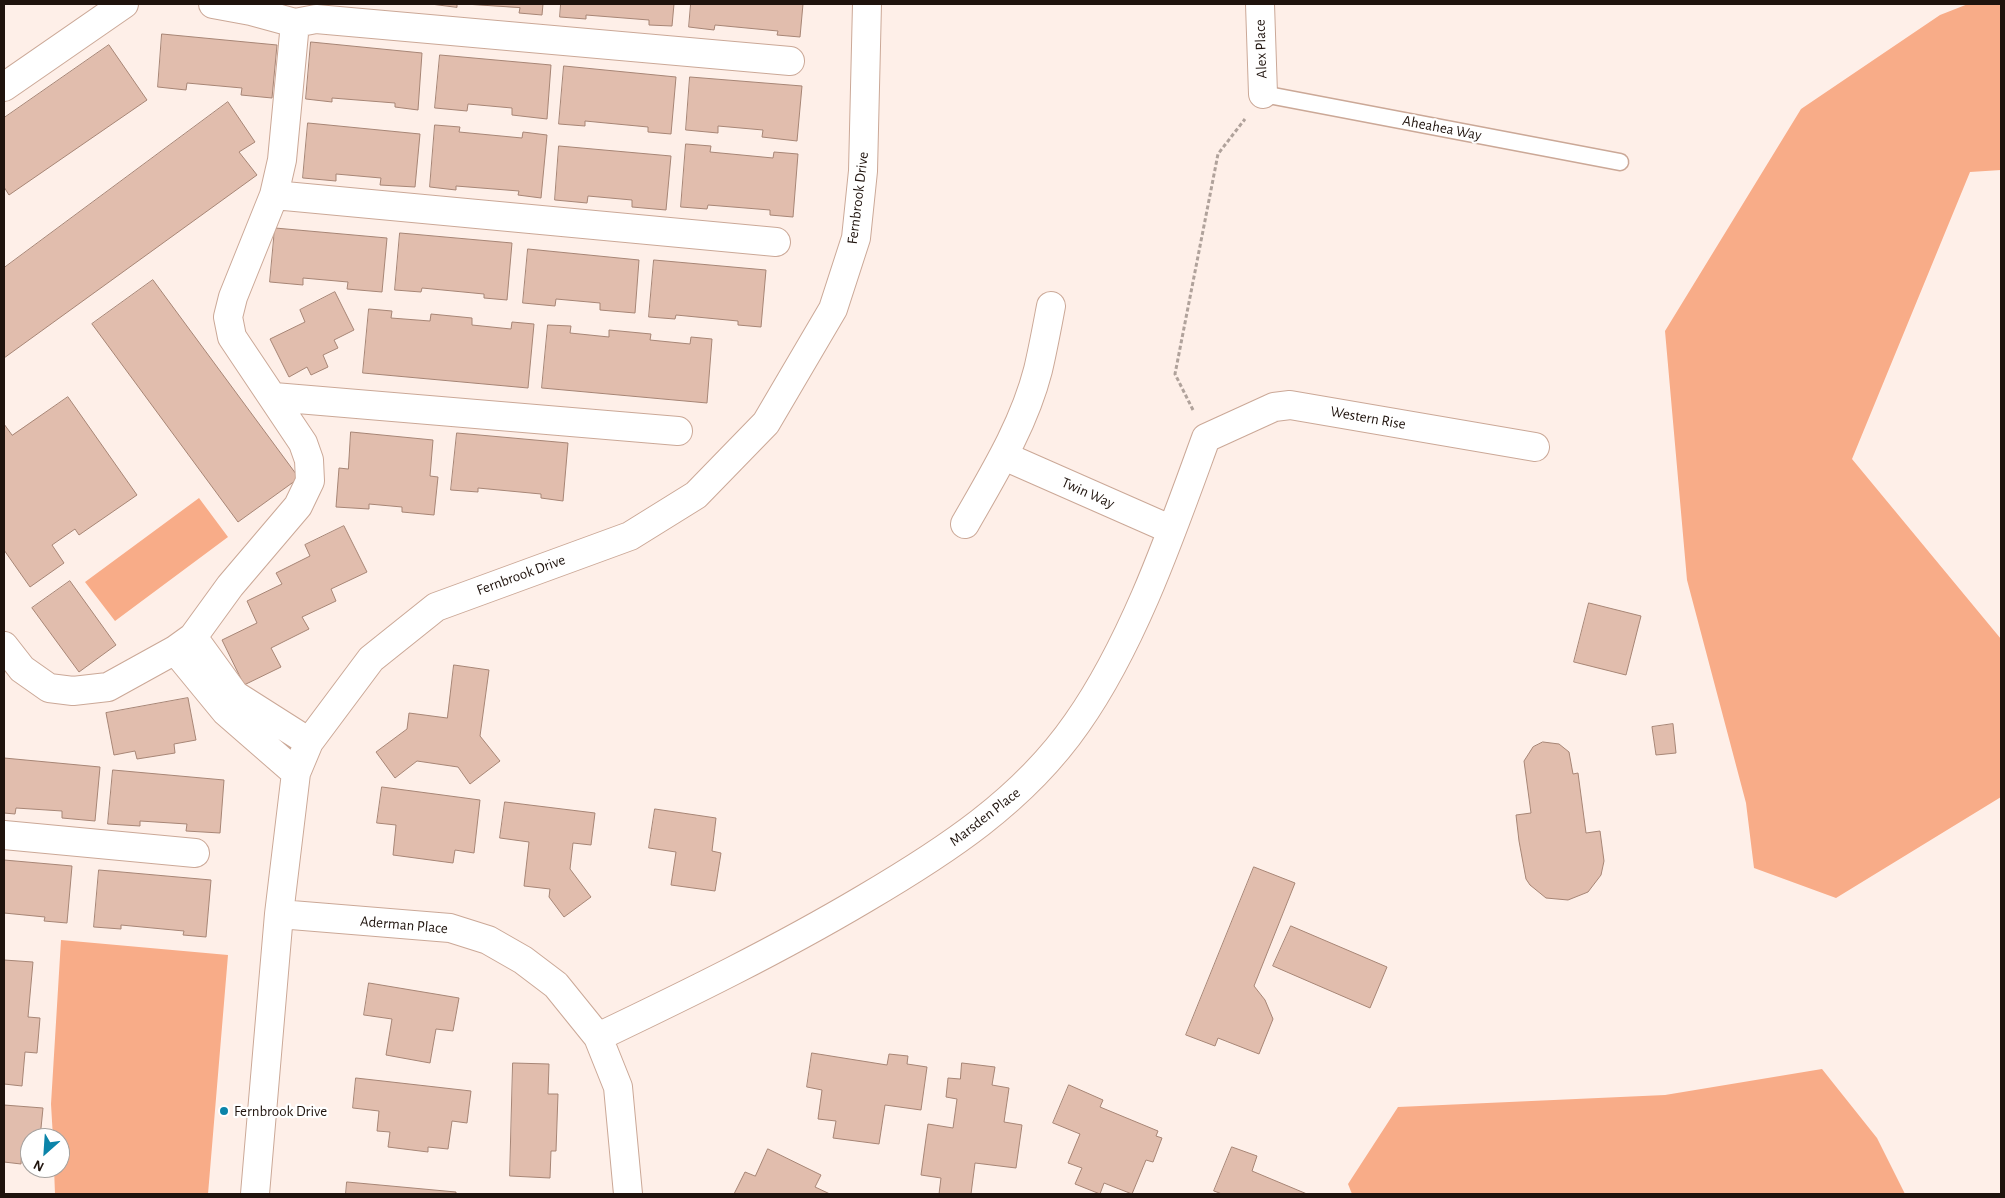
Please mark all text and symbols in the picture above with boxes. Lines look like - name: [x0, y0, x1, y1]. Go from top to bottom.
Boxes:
- street label: Alex Place: [1251, 19, 1271, 79]
- street label: Aheahea Way: [1401, 112, 1483, 144]
- street label: Fernbrook Drive: [843, 151, 873, 245]
- street label: Western Rise: [1329, 403, 1407, 433]
- street label: Twin Way: [1059, 473, 1117, 513]
- street label: Fernbrook Drive: [474, 551, 568, 599]
- street label: Marsden Place: [946, 784, 1024, 850]
- street label: Aderman Place: [359, 912, 449, 938]
- place label: Fernbrook Drive: [234, 1102, 327, 1120]
- marker: Fernbrook Drive: [218, 1105, 230, 1117]
- north arrow: [20, 1128, 70, 1178]
- text: N: [31, 1157, 46, 1174]

